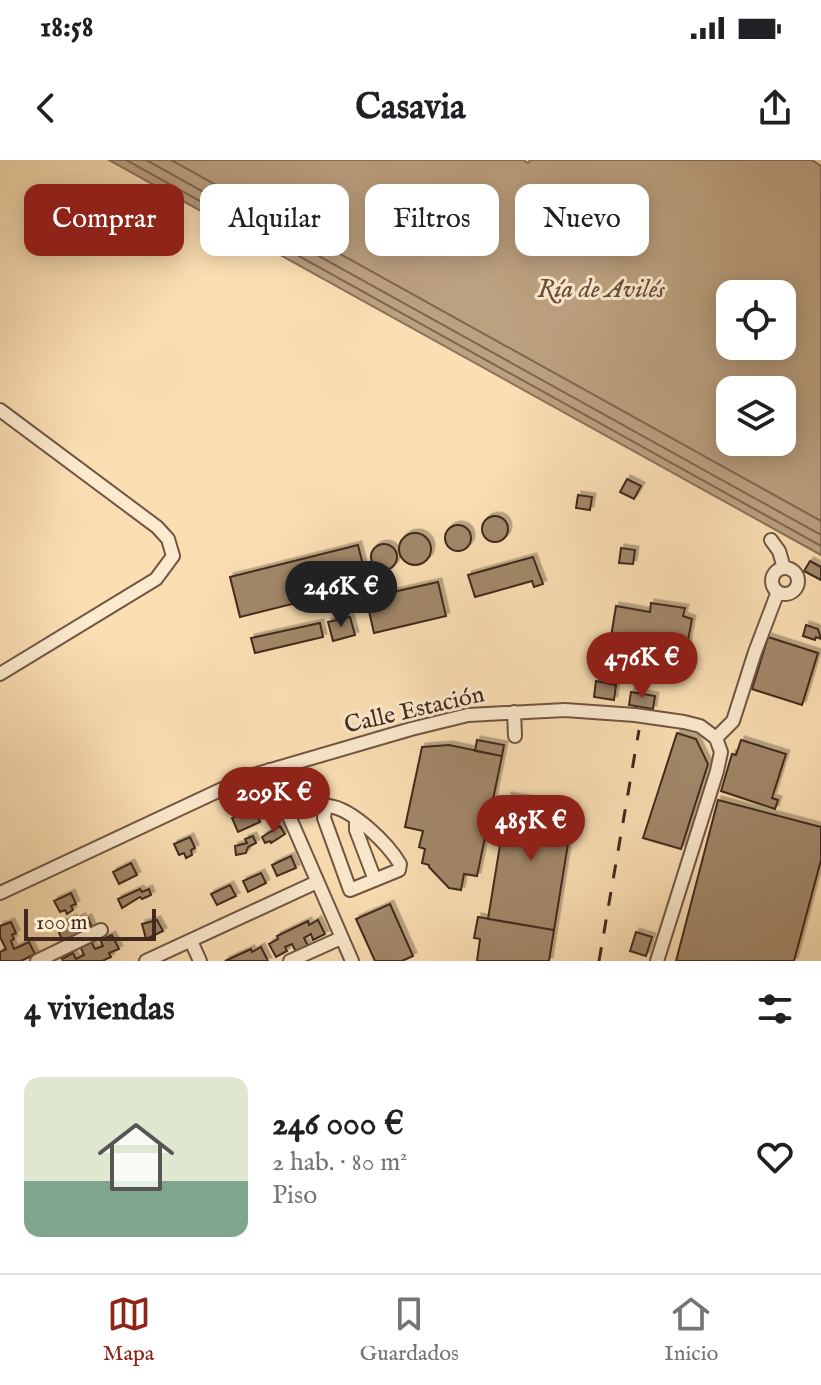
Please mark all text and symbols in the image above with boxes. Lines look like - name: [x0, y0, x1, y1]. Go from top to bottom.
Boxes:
- text: 18:58: [40, 9, 93, 47]
- text: Casavia: [355, 85, 466, 131]
- icon: back: [24, 86, 68, 130]
- icon: share: [753, 86, 797, 130]
- chip: Comprar: [24, 184, 184, 256]
- chip: Alquilar: [200, 184, 349, 256]
- chip: Filtros: [365, 184, 499, 256]
- chip: Nuevo: [515, 184, 649, 256]
- water label: Ría de Avilés: [537, 273, 665, 306]
- map controls: [716, 280, 796, 456]
- button: locate: [716, 280, 796, 360]
- button: layers: [716, 376, 796, 456]
- pin: 246K €: [276, 561, 406, 629]
- text: 246K €: [303, 570, 379, 603]
- pin: 476K €: [577, 632, 707, 700]
- text: 476K €: [605, 641, 679, 674]
- street label: Calle Estación: [341, 679, 488, 742]
- pin: 209K €: [209, 767, 339, 835]
- text: 209K €: [236, 776, 312, 809]
- pin: 485K €: [466, 795, 596, 863]
- text: 485K €: [495, 804, 567, 837]
- scale bar: [24, 905, 156, 941]
- text: 100 m: [36, 909, 88, 937]
- icon: filters: [753, 987, 797, 1031]
- text: 4 viviendas: [24, 988, 175, 1031]
- text: 246 000 €: [272, 1103, 404, 1146]
- icon: home: [88, 1109, 184, 1205]
- icon: heart: [753, 1135, 797, 1179]
- text: 2 hab. · 80 m²: [272, 1146, 407, 1179]
- text: Piso: [272, 1179, 317, 1212]
- tab: Mapa: [103, 1292, 154, 1368]
- tab: Guardados: [360, 1292, 459, 1368]
- tab: Inicio: [664, 1292, 718, 1368]

